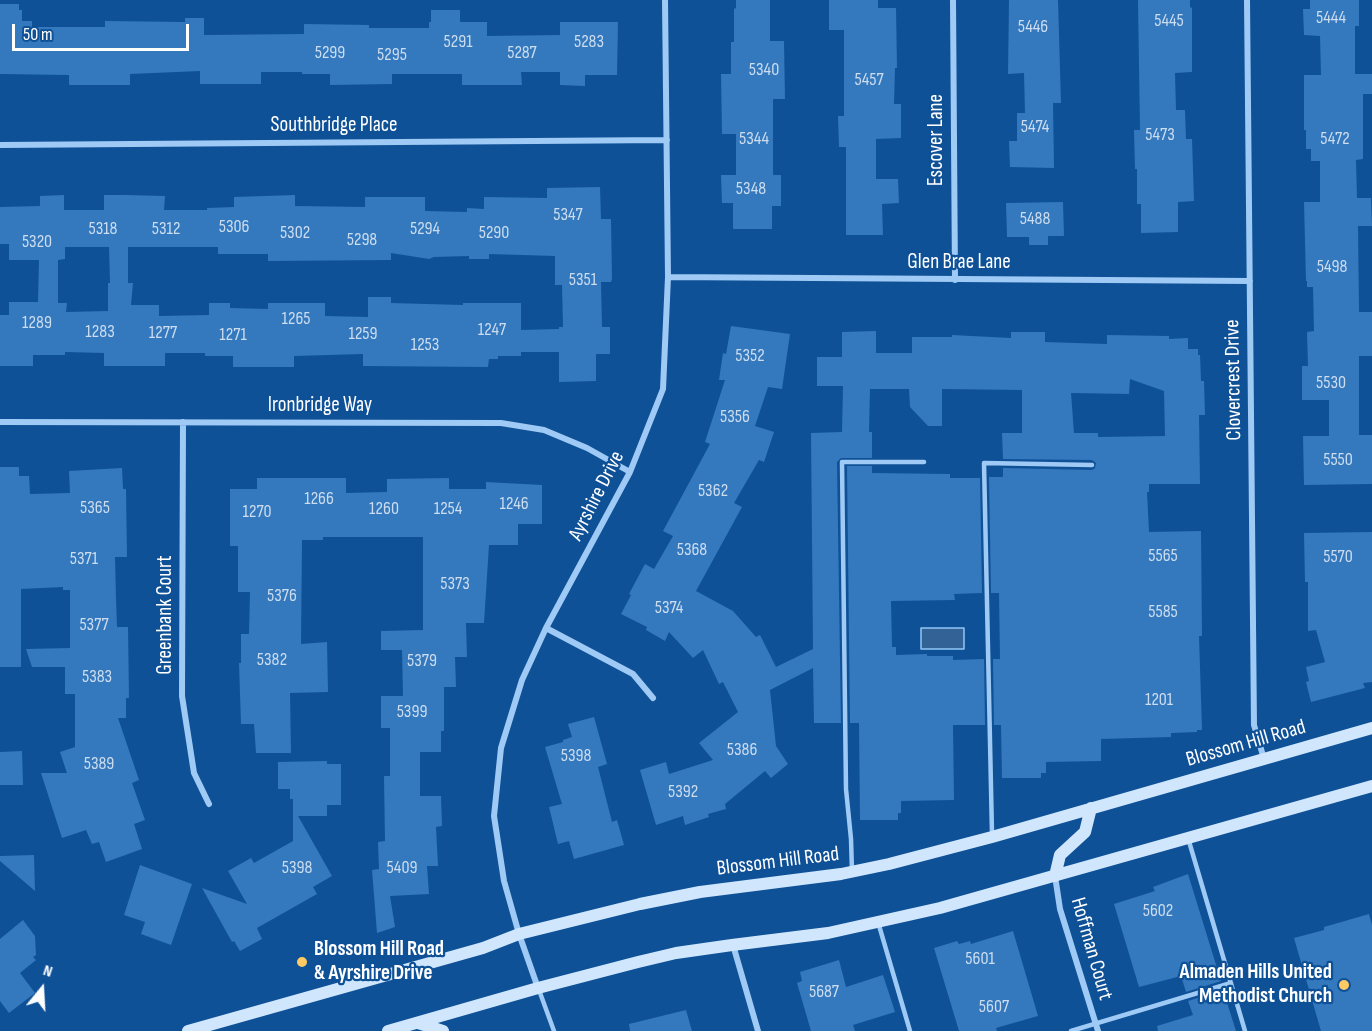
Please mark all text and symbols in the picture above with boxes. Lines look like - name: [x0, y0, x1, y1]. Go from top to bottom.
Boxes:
- house number: 5444: [1316, 7, 1346, 29]
- house number: 5445: [1154, 10, 1184, 32]
- scale bar: [15, 12, 192, 50]
- house number: 5446: [1018, 16, 1048, 38]
- text: 50 m: [23, 24, 53, 45]
- house number: 5291: [444, 31, 472, 53]
- house number: 5283: [574, 31, 604, 53]
- house number: 5299: [315, 42, 345, 64]
- house number: 5287: [507, 42, 537, 64]
- house number: 5295: [377, 44, 407, 66]
- house number: 5340: [749, 59, 779, 81]
- house number: 5457: [854, 69, 884, 91]
- street label: Escover Lane: [924, 94, 950, 186]
- street label: Southbridge Place: [271, 113, 397, 139]
- house number: 5474: [1021, 116, 1049, 138]
- house number: 5473: [1145, 124, 1175, 146]
- house number: 5344: [739, 128, 769, 150]
- house number: 5472: [1320, 128, 1350, 150]
- house number: 5348: [736, 178, 766, 200]
- house number: 5347: [553, 204, 583, 226]
- house number: 5488: [1020, 208, 1050, 230]
- house number: 5306: [219, 216, 249, 238]
- house number: 5318: [89, 218, 117, 240]
- house number: 5312: [152, 218, 180, 240]
- house number: 5294: [410, 218, 440, 240]
- house number: 5302: [280, 222, 310, 244]
- house number: 5290: [479, 222, 509, 244]
- house number: 5298: [347, 229, 377, 251]
- house number: 5320: [22, 231, 52, 253]
- street label: Glen Brae Lane: [907, 250, 1011, 276]
- house number: 5498: [1317, 256, 1347, 278]
- house number: 5351: [569, 269, 597, 291]
- house number: 1265: [281, 308, 311, 330]
- house number: 1289: [22, 312, 52, 334]
- house number: 1247: [478, 319, 506, 341]
- street label: Clovercrest Drive: [1220, 319, 1248, 441]
- house number: 1283: [85, 321, 115, 343]
- house number: 1277: [149, 322, 177, 344]
- house number: 1259: [348, 323, 378, 345]
- house number: 1271: [219, 324, 247, 346]
- house number: 1253: [411, 334, 439, 356]
- house number: 5352: [735, 345, 765, 367]
- house number: 5530: [1316, 372, 1346, 394]
- street label: Ironbridge Way: [268, 393, 372, 419]
- house number: 5356: [720, 406, 750, 428]
- street label: Ayrshire Drive: [564, 447, 630, 545]
- house number: 5550: [1323, 449, 1353, 471]
- house number: 5362: [698, 480, 728, 502]
- house number: 1266: [304, 488, 334, 510]
- house number: 1246: [499, 493, 529, 515]
- house number: 5365: [80, 497, 110, 519]
- house number: 1260: [369, 498, 399, 520]
- house number: 1254: [434, 498, 462, 520]
- house number: 1270: [242, 501, 272, 523]
- house number: 5368: [677, 539, 707, 561]
- house number: 5565: [1148, 545, 1178, 567]
- house number: 5570: [1323, 546, 1353, 568]
- house number: 5371: [70, 548, 98, 570]
- street label: Greenbank Court: [153, 555, 179, 675]
- house number: 5373: [440, 573, 470, 595]
- house number: 5376: [267, 585, 297, 607]
- house number: 5374: [655, 597, 683, 619]
- house number: 5585: [1148, 601, 1178, 623]
- house number: 5377: [79, 614, 109, 636]
- house number: 5382: [257, 649, 287, 671]
- house number: 5379: [407, 650, 437, 672]
- house number: 5383: [82, 666, 112, 688]
- house number: 1201: [1145, 689, 1173, 711]
- house number: 5399: [397, 701, 427, 723]
- street label: Blossom Hill Road: [1183, 715, 1309, 773]
- house number: 5386: [727, 739, 757, 761]
- house number: 5398: [561, 745, 591, 767]
- house number: 5389: [84, 753, 114, 775]
- house number: 5392: [668, 781, 698, 803]
- street label: Blossom Hill Road: [715, 842, 841, 882]
- house number: 5398: [282, 857, 312, 879]
- house number: 5409: [387, 857, 417, 879]
- street label: Hoffman Court: [1064, 895, 1118, 1003]
- house number: 5602: [1143, 900, 1173, 922]
- place label: Blossom Hill Road & Ayrshire Drive: [314, 937, 444, 987]
- house number: 5601: [965, 948, 995, 970]
- marker: Blossom Hill Road & Ayrshire Drive: [295, 955, 309, 969]
- north arrow: [12, 959, 72, 1019]
- place label: Almaden Hills United Methodist Church: [1179, 960, 1332, 1010]
- text: N: [41, 961, 55, 982]
- marker: Almaden Hills United Methodist Church: [1337, 978, 1351, 992]
- house number: 5687: [809, 981, 839, 1003]
- house number: 5607: [979, 996, 1009, 1018]

